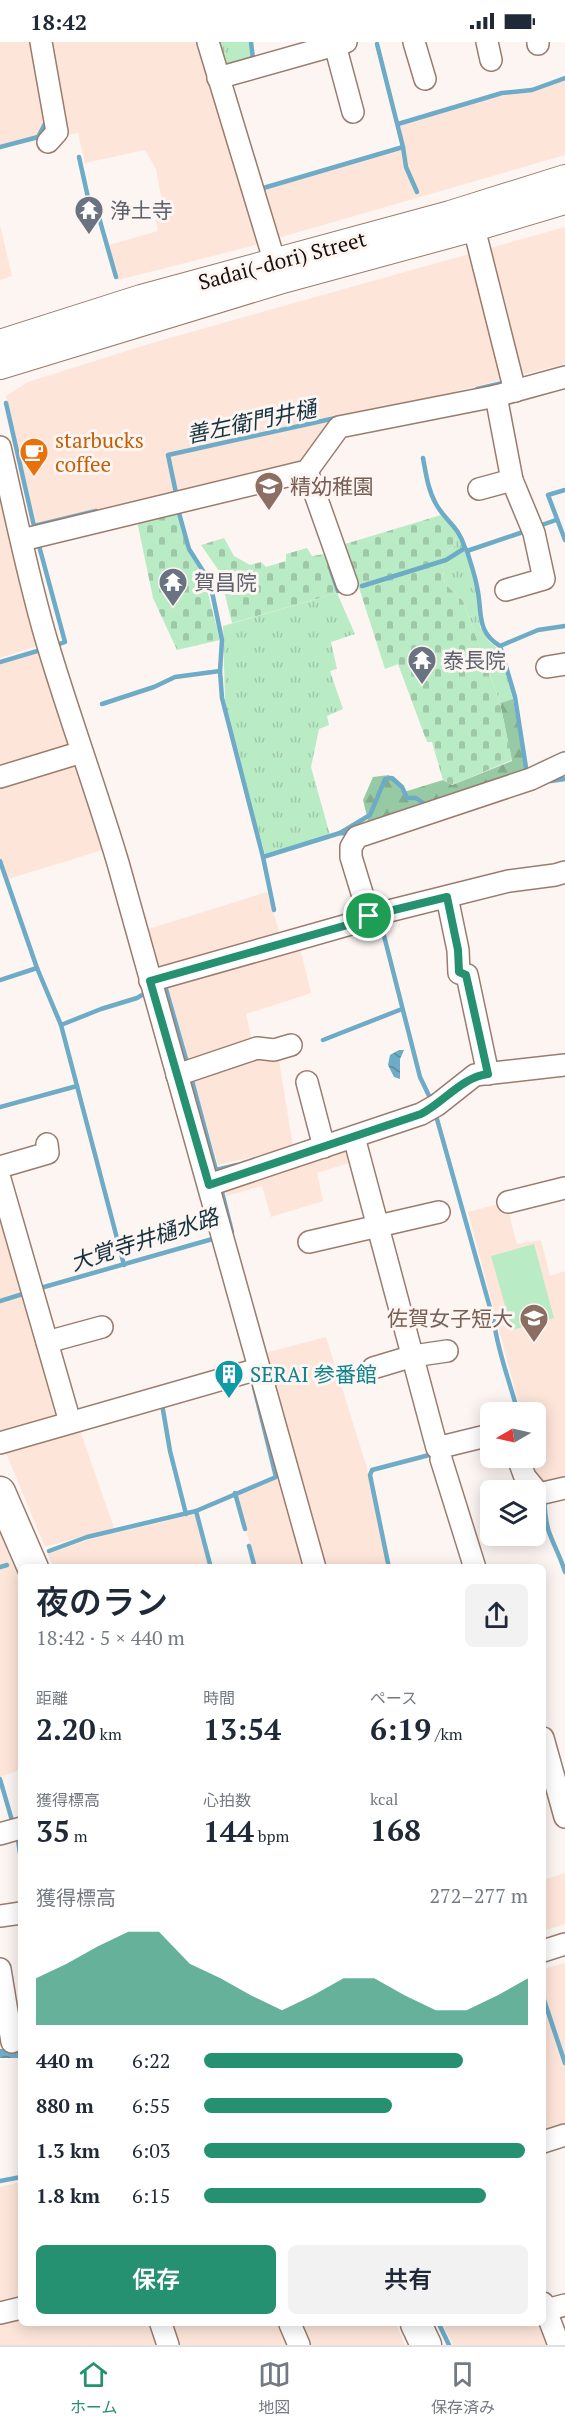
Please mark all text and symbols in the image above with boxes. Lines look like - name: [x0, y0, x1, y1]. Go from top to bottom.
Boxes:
- text: 18:42: [30, 7, 87, 36]
- temple icon: 浄土寺: [73, 194, 105, 236]
- place label: 浄土寺: [110, 196, 173, 224]
- street label: Sadai(-dori) Street: [195, 224, 369, 296]
- water label: 善左衛門井樋: [183, 392, 321, 449]
- place label: starbucks coffee: [55, 426, 144, 478]
- cafe icon: starbucks coffee: [18, 436, 50, 478]
- school or university icon: 精幼稚園: [253, 470, 285, 512]
- place label: 精幼稚園: [290, 472, 374, 500]
- temple icon: 賀昌院: [157, 566, 189, 608]
- place label: 賀昌院: [194, 568, 257, 596]
- temple icon: 泰長院: [406, 644, 438, 686]
- place label: 泰長院: [443, 646, 506, 674]
- pin: [343, 890, 394, 941]
- icon: arrive: [352, 899, 385, 932]
- water label: 大覚寺井樋水路: [66, 1201, 224, 1277]
- school or university icon: 佐賀女子短大: [518, 1302, 550, 1344]
- place label: 佐賀女子短大: [387, 1304, 513, 1332]
- building icon: SERAI 参番館: [213, 1358, 245, 1400]
- place label: SERAI 参番館: [250, 1360, 377, 1388]
- north arrow: [480, 1402, 546, 1468]
- map controls: [480, 1402, 546, 1546]
- button: layers: [480, 1480, 546, 1546]
- text: 夜のラン: [36, 1580, 168, 1623]
- button: share: [465, 1584, 528, 1647]
- text: 18:42 · 5 × 440 m: [36, 1624, 185, 1651]
- text: 距離: [36, 1687, 68, 1709]
- text: 時間: [203, 1687, 235, 1709]
- text: ペース: [370, 1687, 417, 1709]
- text: 2.20: [36, 1709, 96, 1749]
- text: 13:54: [203, 1709, 281, 1749]
- text: 6:19: [370, 1709, 431, 1749]
- text: km: [96, 1723, 122, 1745]
- text: /km: [431, 1723, 463, 1745]
- text: kcal: [370, 1788, 398, 1810]
- text: 獲得標高: [36, 1789, 100, 1811]
- text: 心拍数: [203, 1789, 251, 1811]
- text: 168: [370, 1810, 421, 1850]
- text: 35: [36, 1811, 70, 1851]
- text: 144: [203, 1811, 254, 1851]
- text: m: [70, 1825, 88, 1847]
- text: bpm: [254, 1825, 289, 1847]
- text: 272–277 m: [429, 1882, 528, 1909]
- text: 獲得標高: [36, 1884, 116, 1911]
- text: 440 m: [36, 2047, 94, 2074]
- text: 6:22: [132, 2047, 171, 2074]
- text: 880 m: [36, 2092, 94, 2119]
- text: 6:55: [132, 2092, 171, 2119]
- text: 1.3 km: [36, 2137, 100, 2164]
- text: 6:03: [132, 2137, 171, 2164]
- text: 1.8 km: [36, 2182, 100, 2209]
- text: 6:15: [132, 2182, 171, 2209]
- button: 保存: [36, 2245, 276, 2314]
- button: 共有: [288, 2245, 528, 2314]
- tab: ホーム: [70, 2358, 118, 2418]
- tab: 地図: [258, 2358, 291, 2418]
- tab: 保存済み: [431, 2358, 495, 2418]

